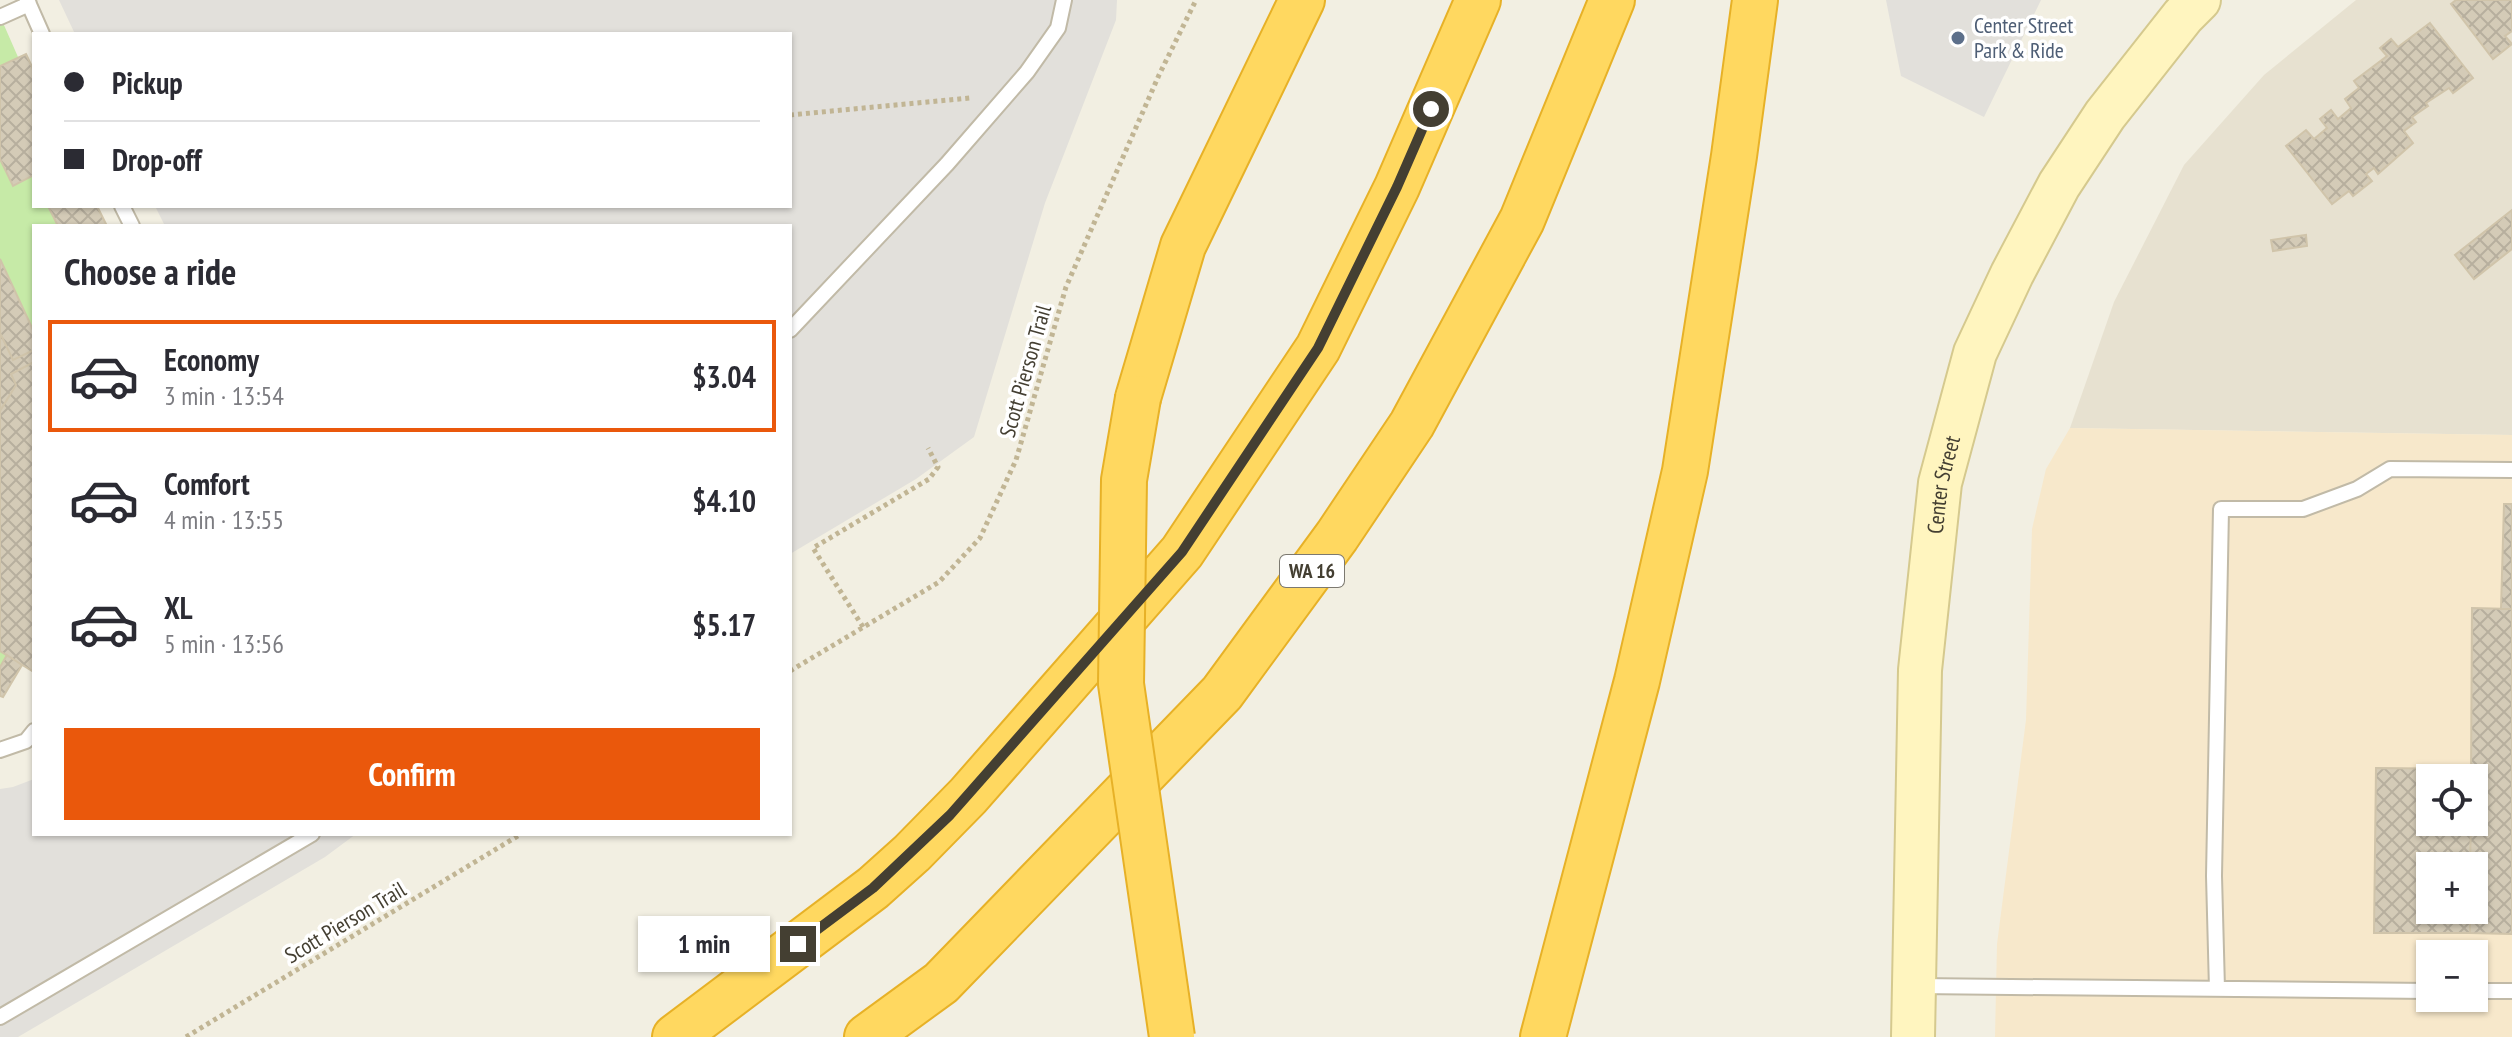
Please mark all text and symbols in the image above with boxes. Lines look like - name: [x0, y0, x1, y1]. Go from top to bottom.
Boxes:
- place label: Center Street Park & Ride: [1974, 11, 2073, 64]
- marker: Center Street Park & Ride: [1949, 29, 1967, 47]
- text: Pickup: [112, 63, 183, 102]
- route start: [1413, 91, 1449, 127]
- text: Drop-off: [112, 140, 202, 179]
- text: Choose a ride: [64, 248, 236, 295]
- street label: Scott Pierson Trail: [993, 301, 1057, 440]
- icon: car: [68, 340, 140, 412]
- text: Economy: [164, 340, 259, 379]
- text: $3.04: [692, 357, 756, 396]
- text: 3 min · 13:54: [164, 379, 284, 412]
- street label: Center Street: [1921, 432, 1966, 535]
- icon: car: [68, 464, 140, 536]
- text: Comfort: [164, 464, 250, 503]
- text: $4.10: [692, 481, 756, 520]
- text: 4 min · 13:55: [164, 503, 284, 536]
- road number: WA 16: [1280, 555, 1344, 587]
- icon: car: [68, 588, 140, 660]
- text: XL: [164, 588, 193, 627]
- text: $5.17: [692, 605, 756, 644]
- text: 5 min · 13:56: [164, 627, 284, 660]
- button: Confirm: [64, 728, 760, 820]
- map controls: [2416, 764, 2488, 1012]
- button: locate: [2416, 764, 2488, 836]
- button: +: [2416, 852, 2488, 924]
- street label: Scott Pierson Trail: [279, 874, 411, 969]
- callout: 1 min: [638, 916, 770, 972]
- route end: [780, 926, 816, 962]
- text: 1 min: [678, 927, 730, 960]
- button: −: [2416, 940, 2488, 1012]

